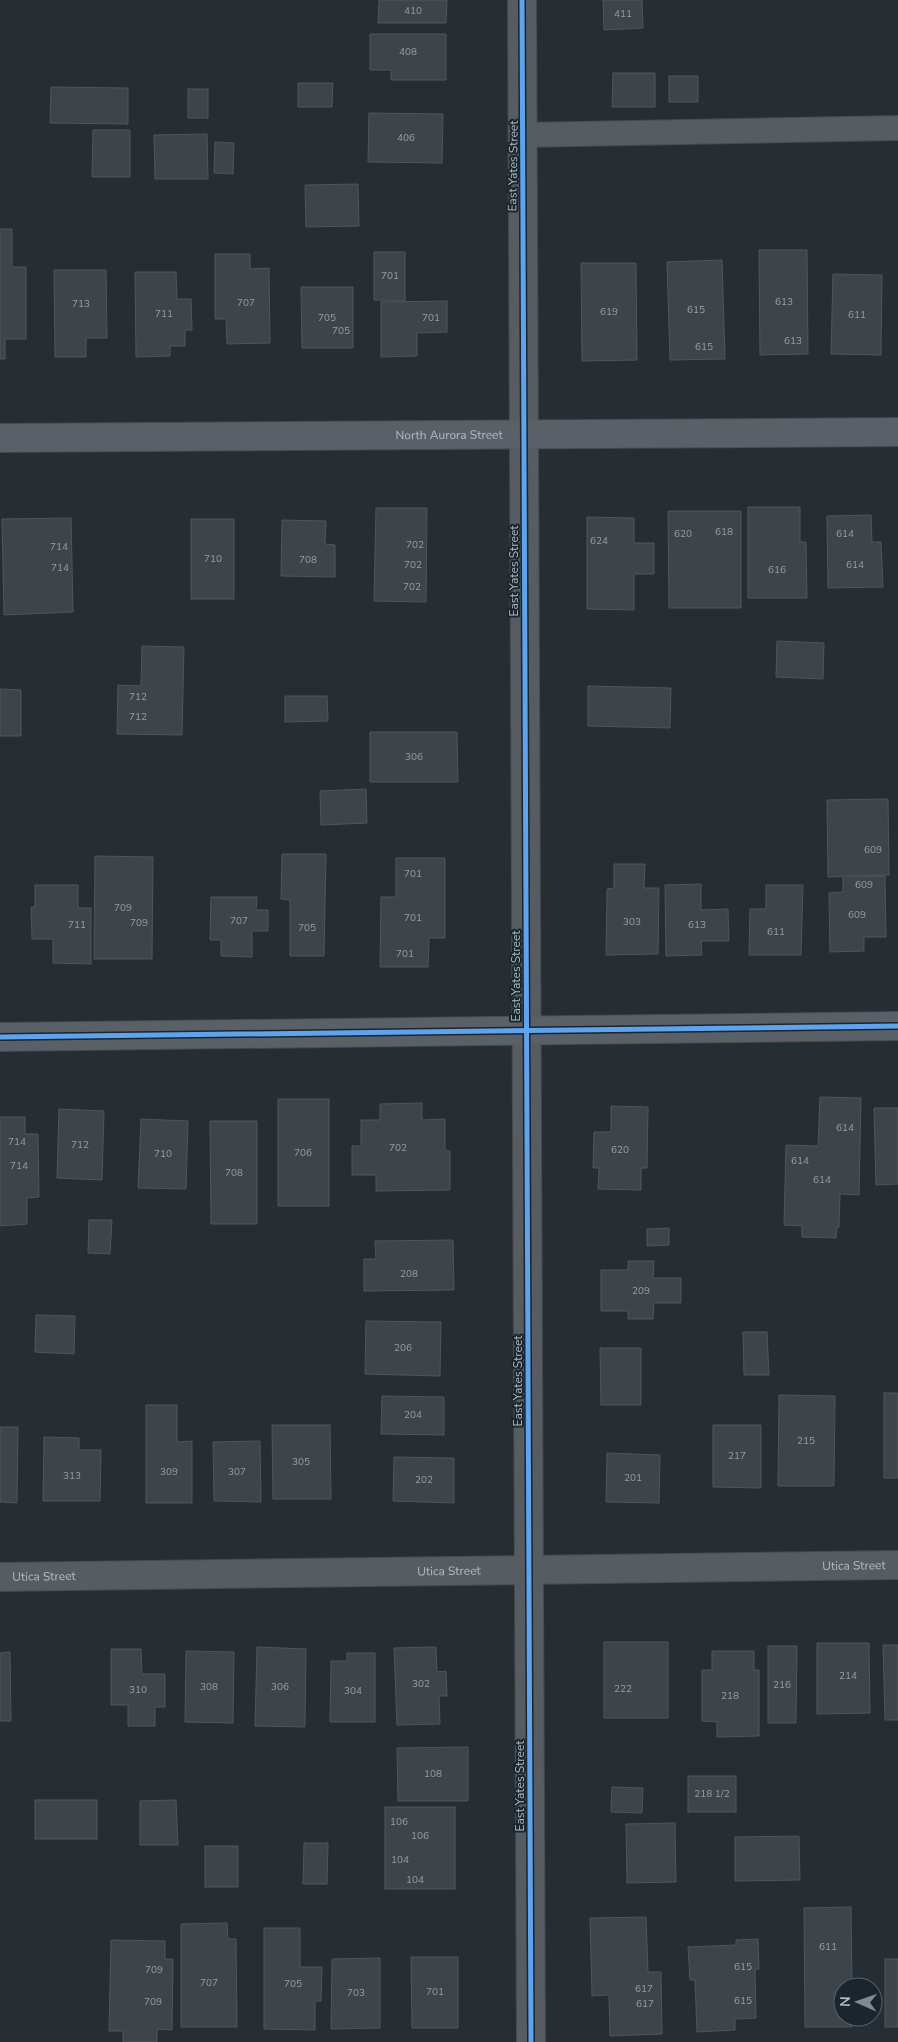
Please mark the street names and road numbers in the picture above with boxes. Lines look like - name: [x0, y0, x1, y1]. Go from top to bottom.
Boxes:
- street label: East Yates Street: [504, 120, 522, 212]
- street label: North Aurora Street: [395, 427, 503, 443]
- street label: East Yates Street: [506, 525, 522, 616]
- street label: East Yates Street: [508, 930, 524, 1021]
- street label: East Yates Street: [510, 1335, 526, 1426]
- street label: Utica Street: [822, 1557, 887, 1574]
- street label: Utica Street: [417, 1563, 482, 1579]
- street label: Utica Street: [12, 1568, 77, 1585]
- street label: East Yates Street: [512, 1740, 528, 1831]

